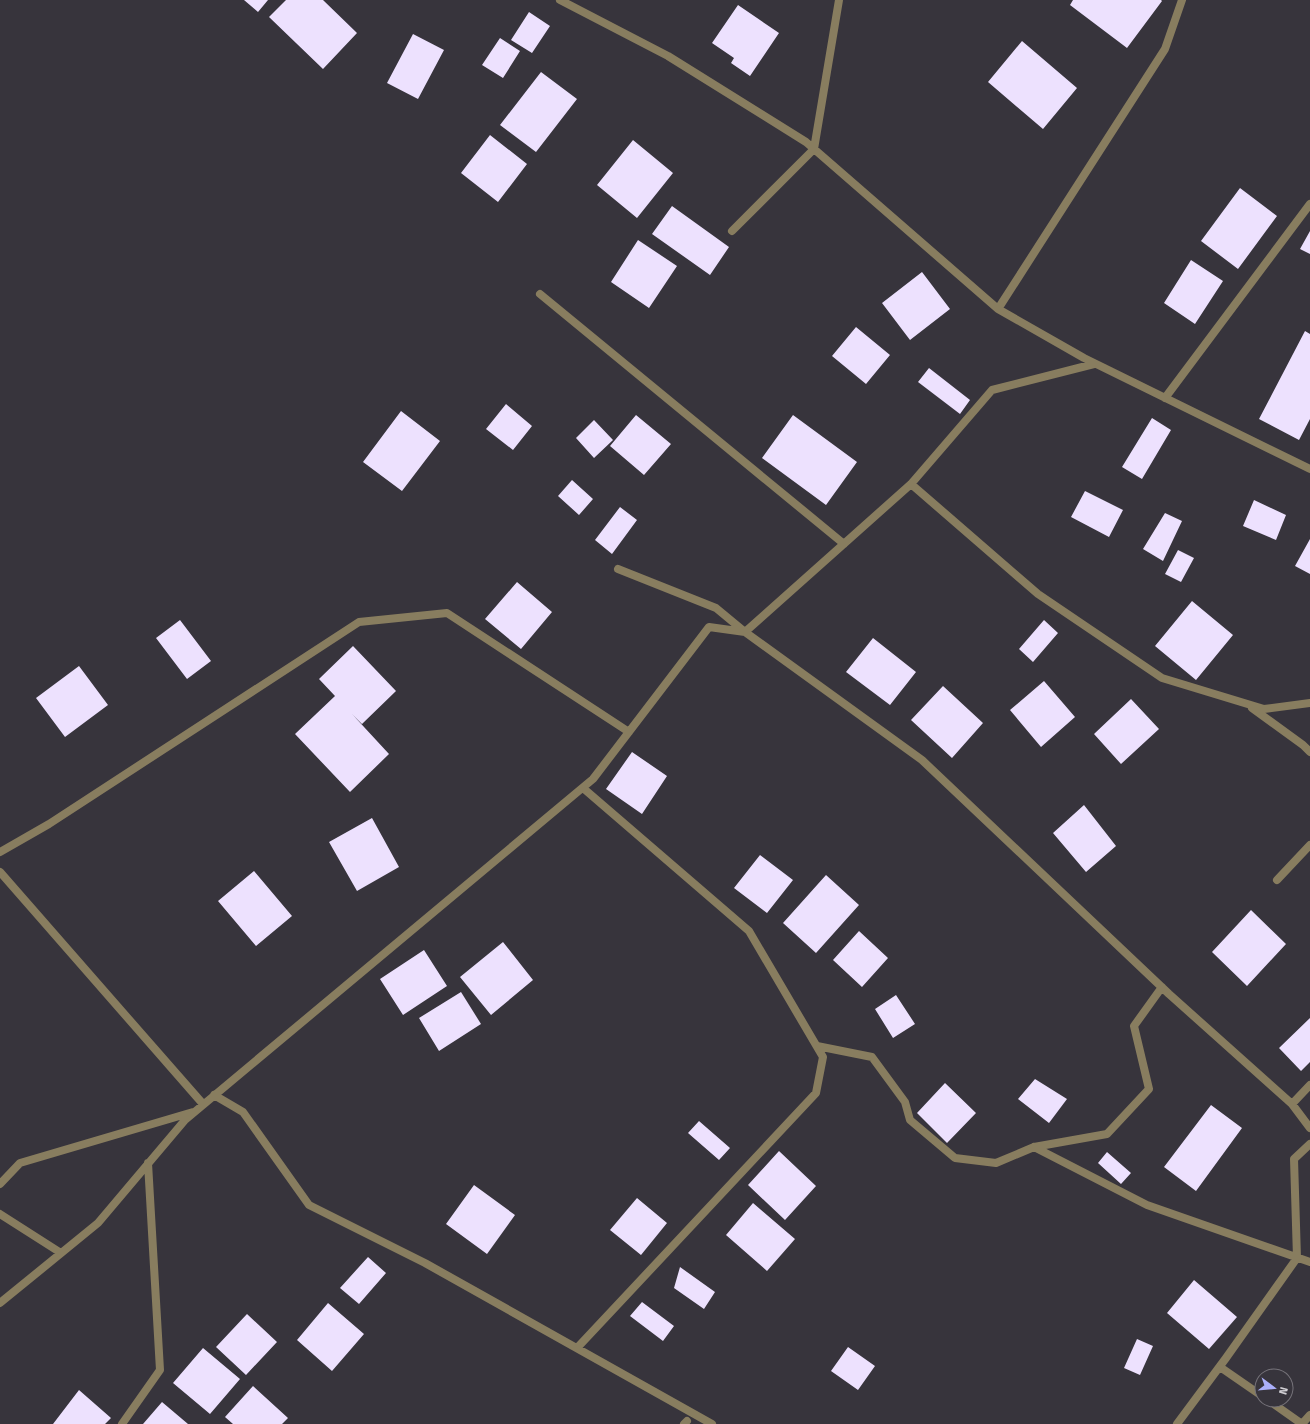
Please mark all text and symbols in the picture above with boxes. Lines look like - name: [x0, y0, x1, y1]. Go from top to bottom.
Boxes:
- north arrow: [1254, 1368, 1294, 1408]
- text: N: [1276, 1385, 1290, 1396]

